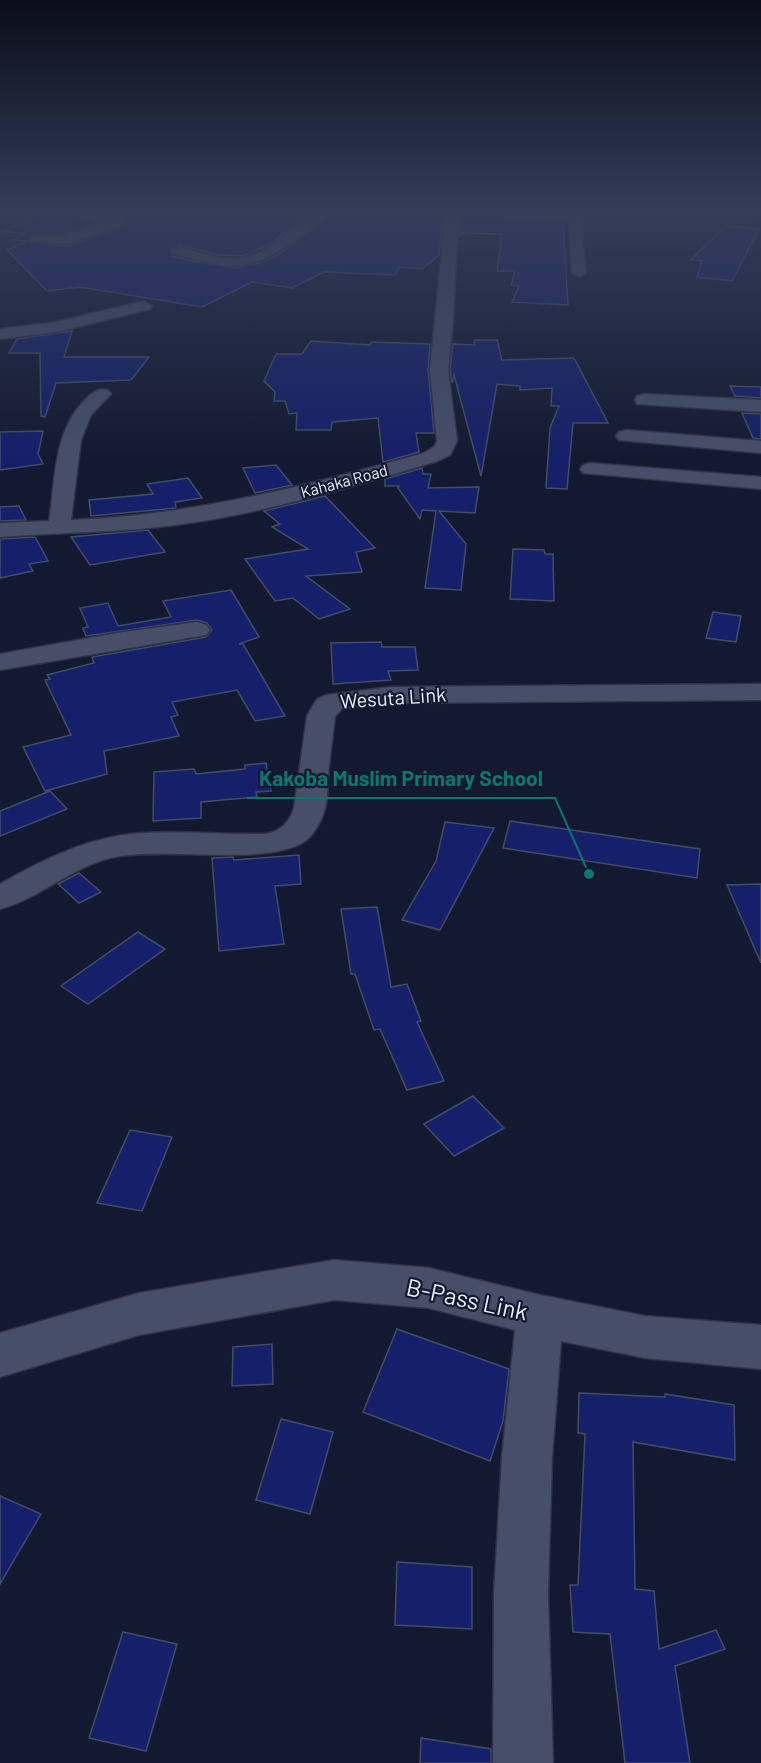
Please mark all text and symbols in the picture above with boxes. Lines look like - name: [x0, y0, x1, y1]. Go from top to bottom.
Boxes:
- street label: Kahaka Road: [298, 460, 390, 501]
- street label: Wesuta Link: [339, 681, 447, 713]
- callout: Kakoba Muslim Primary School: [247, 759, 555, 798]
- text: Kakoba Muslim Primary School: [259, 765, 543, 790]
- street label: B-Pass Link: [404, 1272, 531, 1326]

